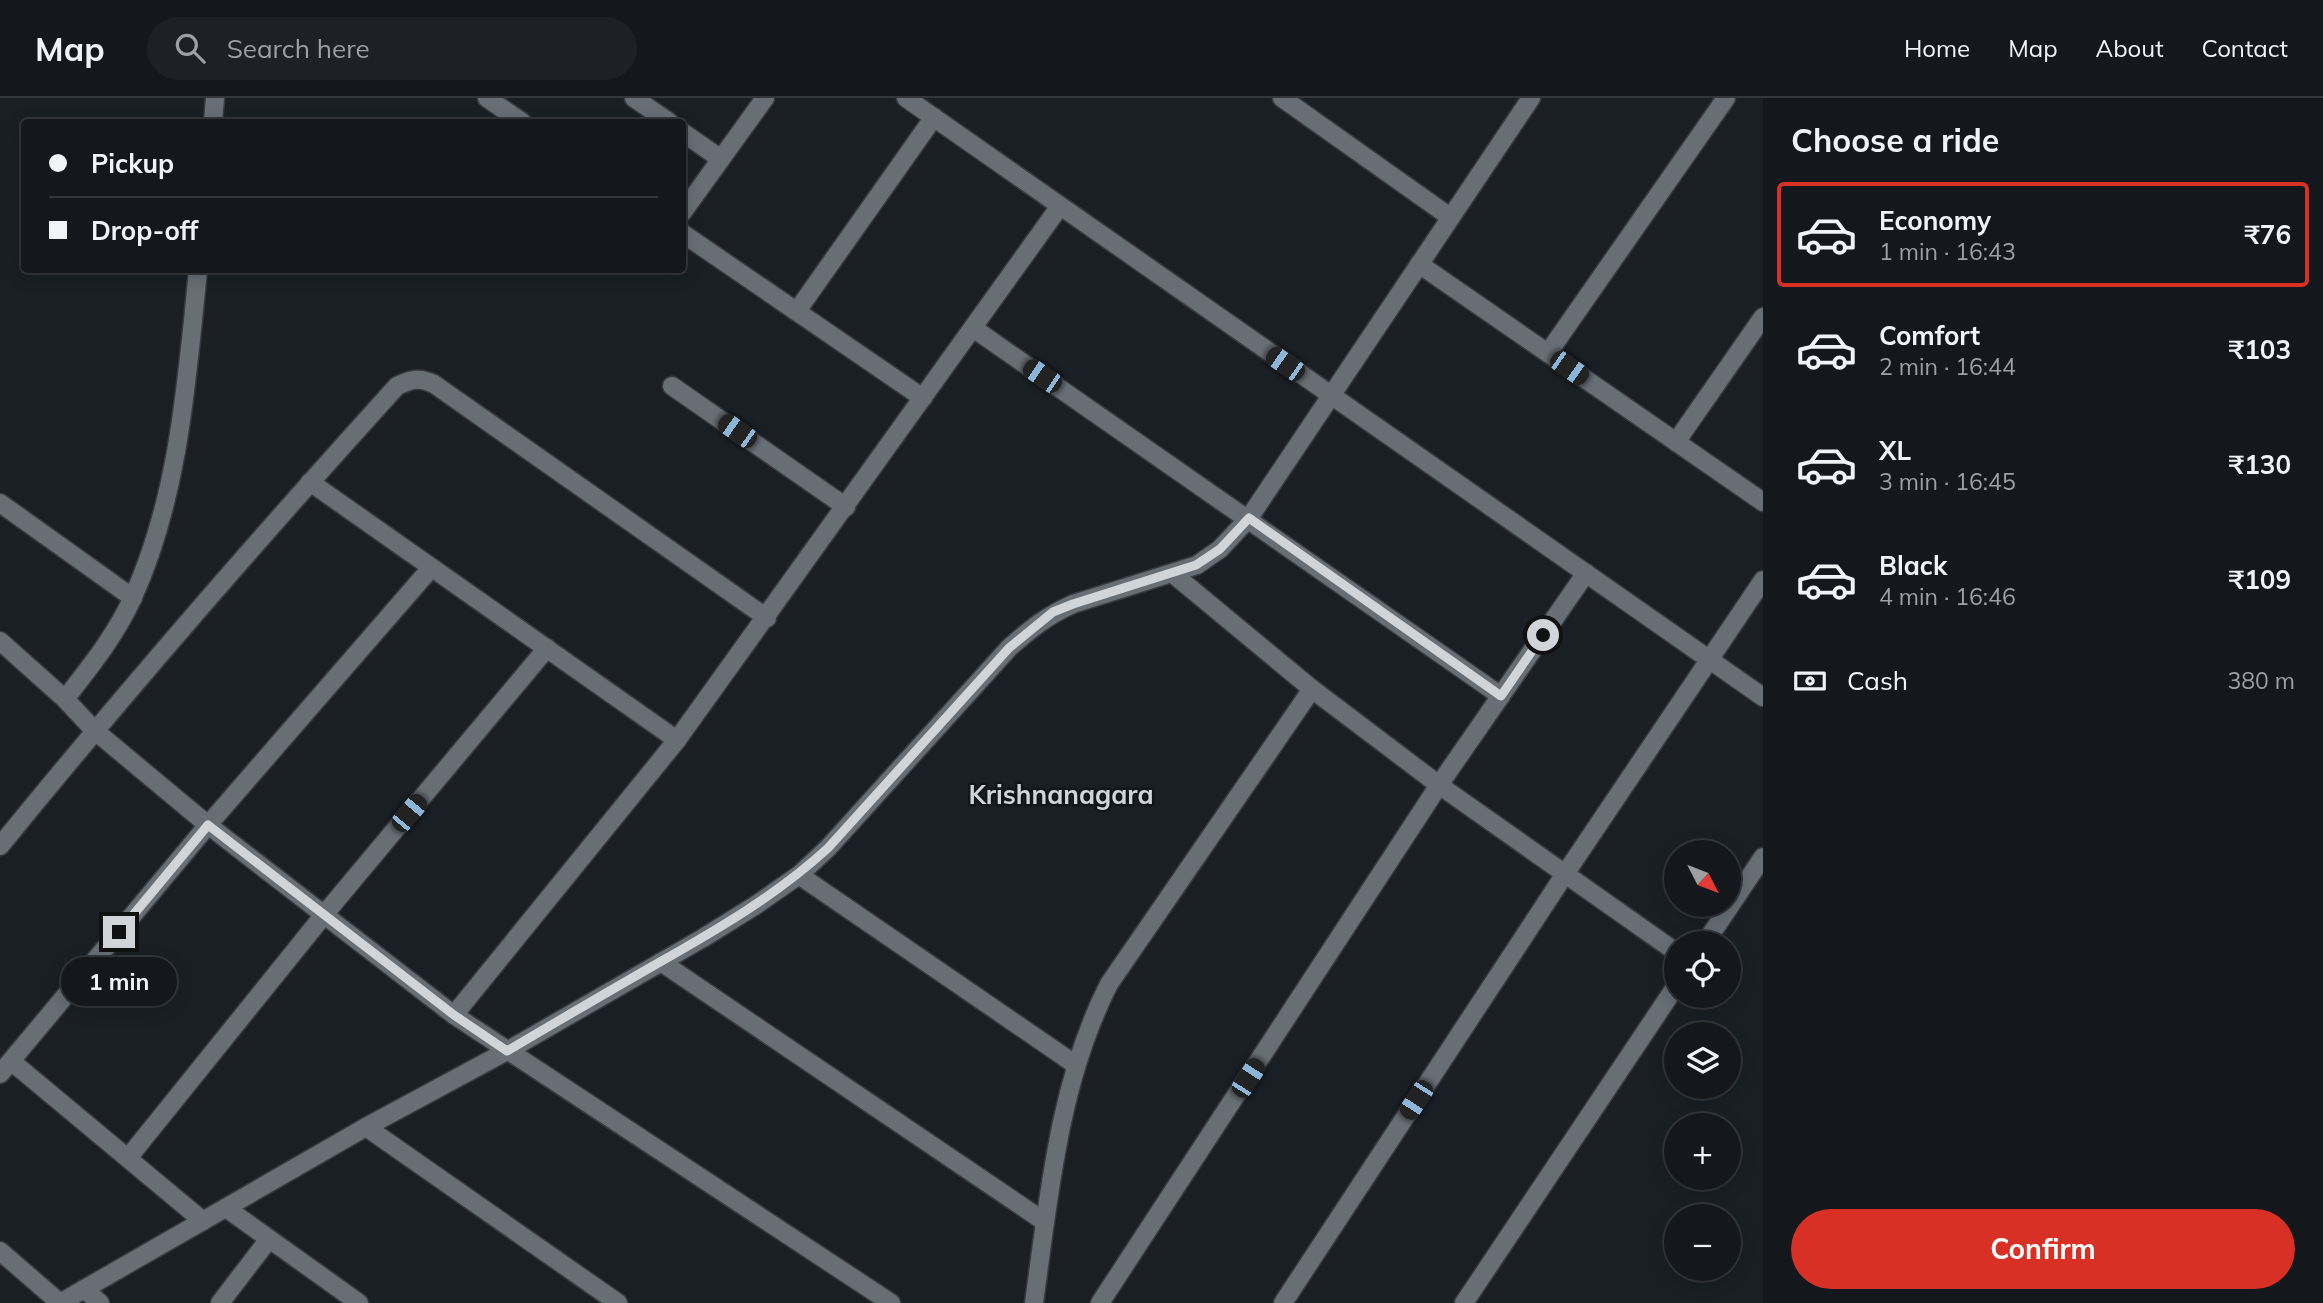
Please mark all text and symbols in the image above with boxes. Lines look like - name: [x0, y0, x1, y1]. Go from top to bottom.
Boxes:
- search box: [147, 17, 637, 80]
- text: Map: [35, 28, 105, 69]
- icon: search: [171, 29, 209, 67]
- text: Search here: [227, 32, 370, 65]
- text: Home: [1904, 33, 1970, 63]
- text: Map: [2008, 33, 2058, 63]
- text: About: [2096, 33, 2164, 63]
- text: Contact: [2202, 33, 2288, 63]
- text: Choose a ride: [1791, 120, 1999, 160]
- text: Pickup: [91, 147, 174, 180]
- icon: car: [1795, 203, 1858, 266]
- text: Economy: [1879, 204, 1991, 237]
- text: Drop-off: [91, 214, 198, 247]
- text: ₹76: [2244, 218, 2291, 251]
- text: 1 min · 16:43: [1879, 237, 2016, 266]
- icon: car: [1795, 318, 1858, 381]
- text: Comfort: [1879, 319, 1980, 352]
- text: ₹103: [2229, 333, 2291, 366]
- car: [1262, 343, 1309, 385]
- car: [1546, 347, 1593, 389]
- text: 2 min · 16:44: [1879, 352, 2016, 381]
- car: [1019, 356, 1066, 396]
- car: [714, 410, 761, 452]
- icon: car: [1795, 433, 1858, 496]
- text: XL: [1879, 434, 1911, 467]
- text: ₹130: [2229, 448, 2291, 481]
- text: 3 min · 16:45: [1879, 467, 2016, 496]
- icon: car: [1795, 548, 1858, 611]
- text: Black: [1879, 549, 1947, 582]
- text: ₹109: [2229, 563, 2291, 596]
- text: 4 min · 16:46: [1879, 582, 2016, 611]
- route start: [1527, 619, 1559, 651]
- icon: cash: [1791, 662, 1829, 700]
- text: Cash: [1847, 664, 1908, 697]
- text: 380 m: [2227, 666, 2295, 695]
- district label: Krishnanagara: [968, 778, 1154, 811]
- car: [388, 790, 431, 836]
- north arrow: [1664, 840, 1741, 917]
- map controls: [1664, 840, 1741, 1281]
- route end: [103, 916, 135, 948]
- button: locate: [1664, 931, 1741, 1008]
- callout: 1 min: [61, 956, 177, 1006]
- text: 1 min: [89, 967, 149, 996]
- button: layers: [1664, 1022, 1741, 1099]
- car: [1228, 1055, 1269, 1101]
- car: [1396, 1077, 1437, 1123]
- button: +: [1664, 1113, 1741, 1190]
- button: −: [1664, 1204, 1741, 1281]
- button: Confirm: [1791, 1209, 2295, 1289]

